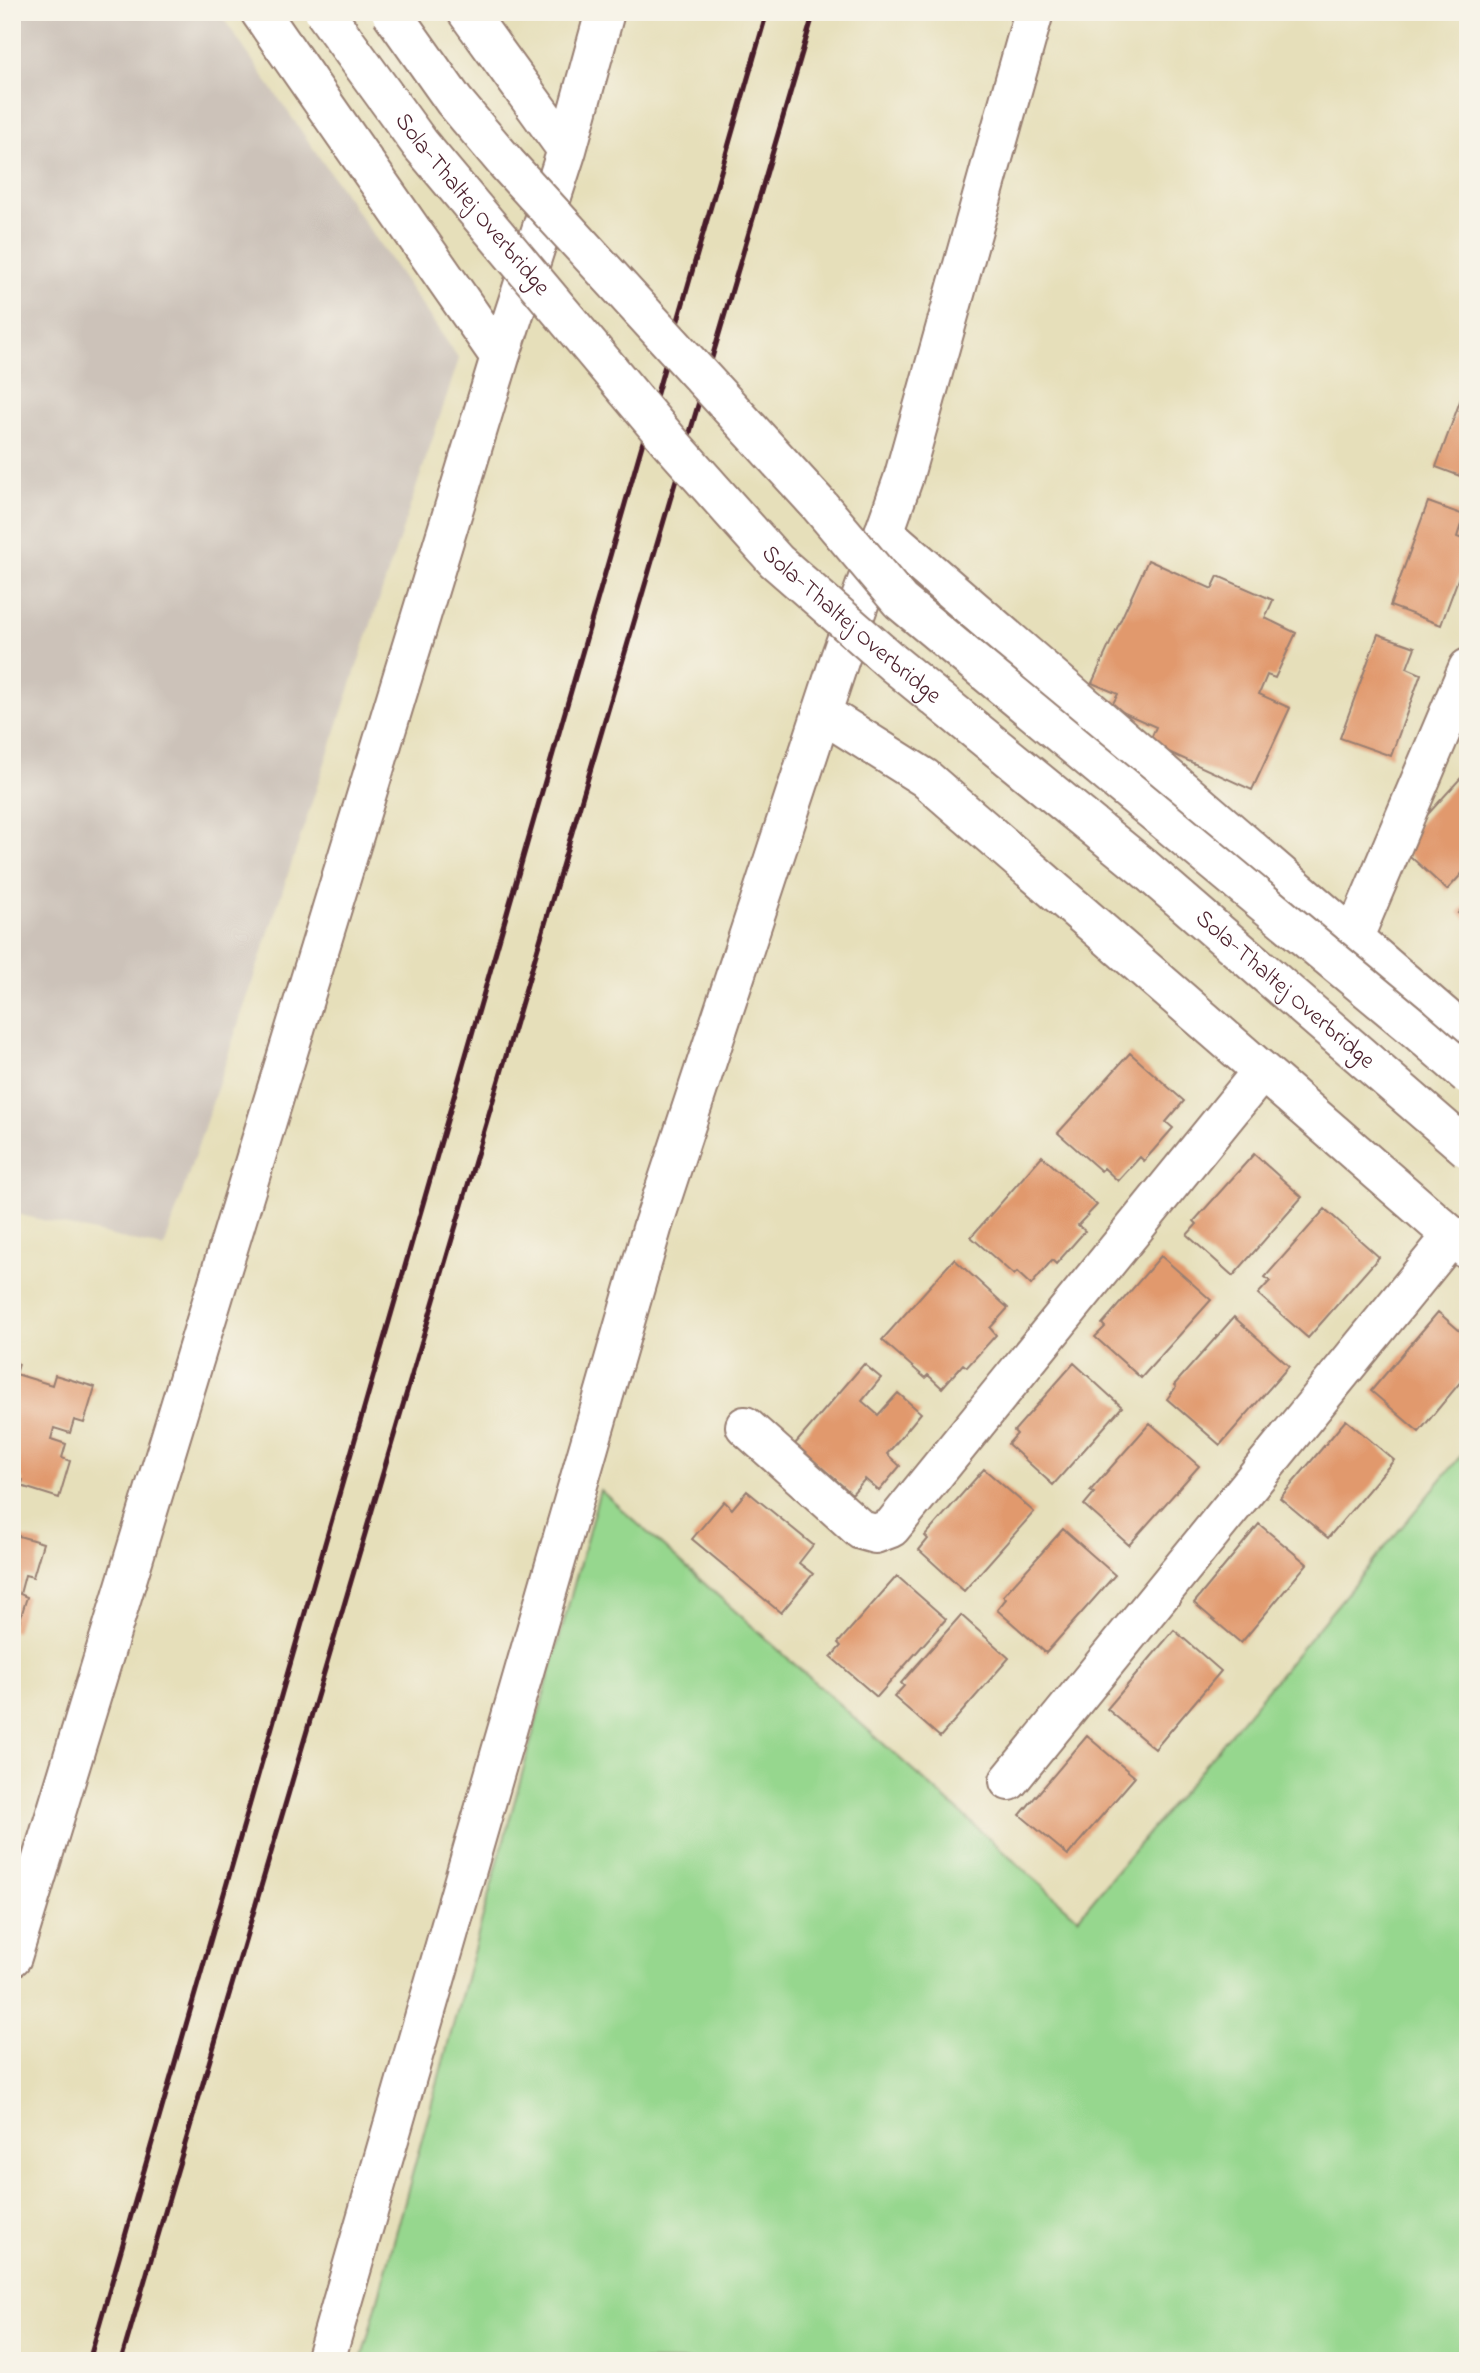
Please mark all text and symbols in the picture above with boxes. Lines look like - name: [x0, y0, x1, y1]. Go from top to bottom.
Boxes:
- street label: Sola-Thaltej Overbridge: [386, 106, 558, 304]
- street label: Sola-Thaltej Overbridge: [752, 538, 949, 713]
- street label: Sola-Thaltej Overbridge: [1187, 902, 1383, 1078]

